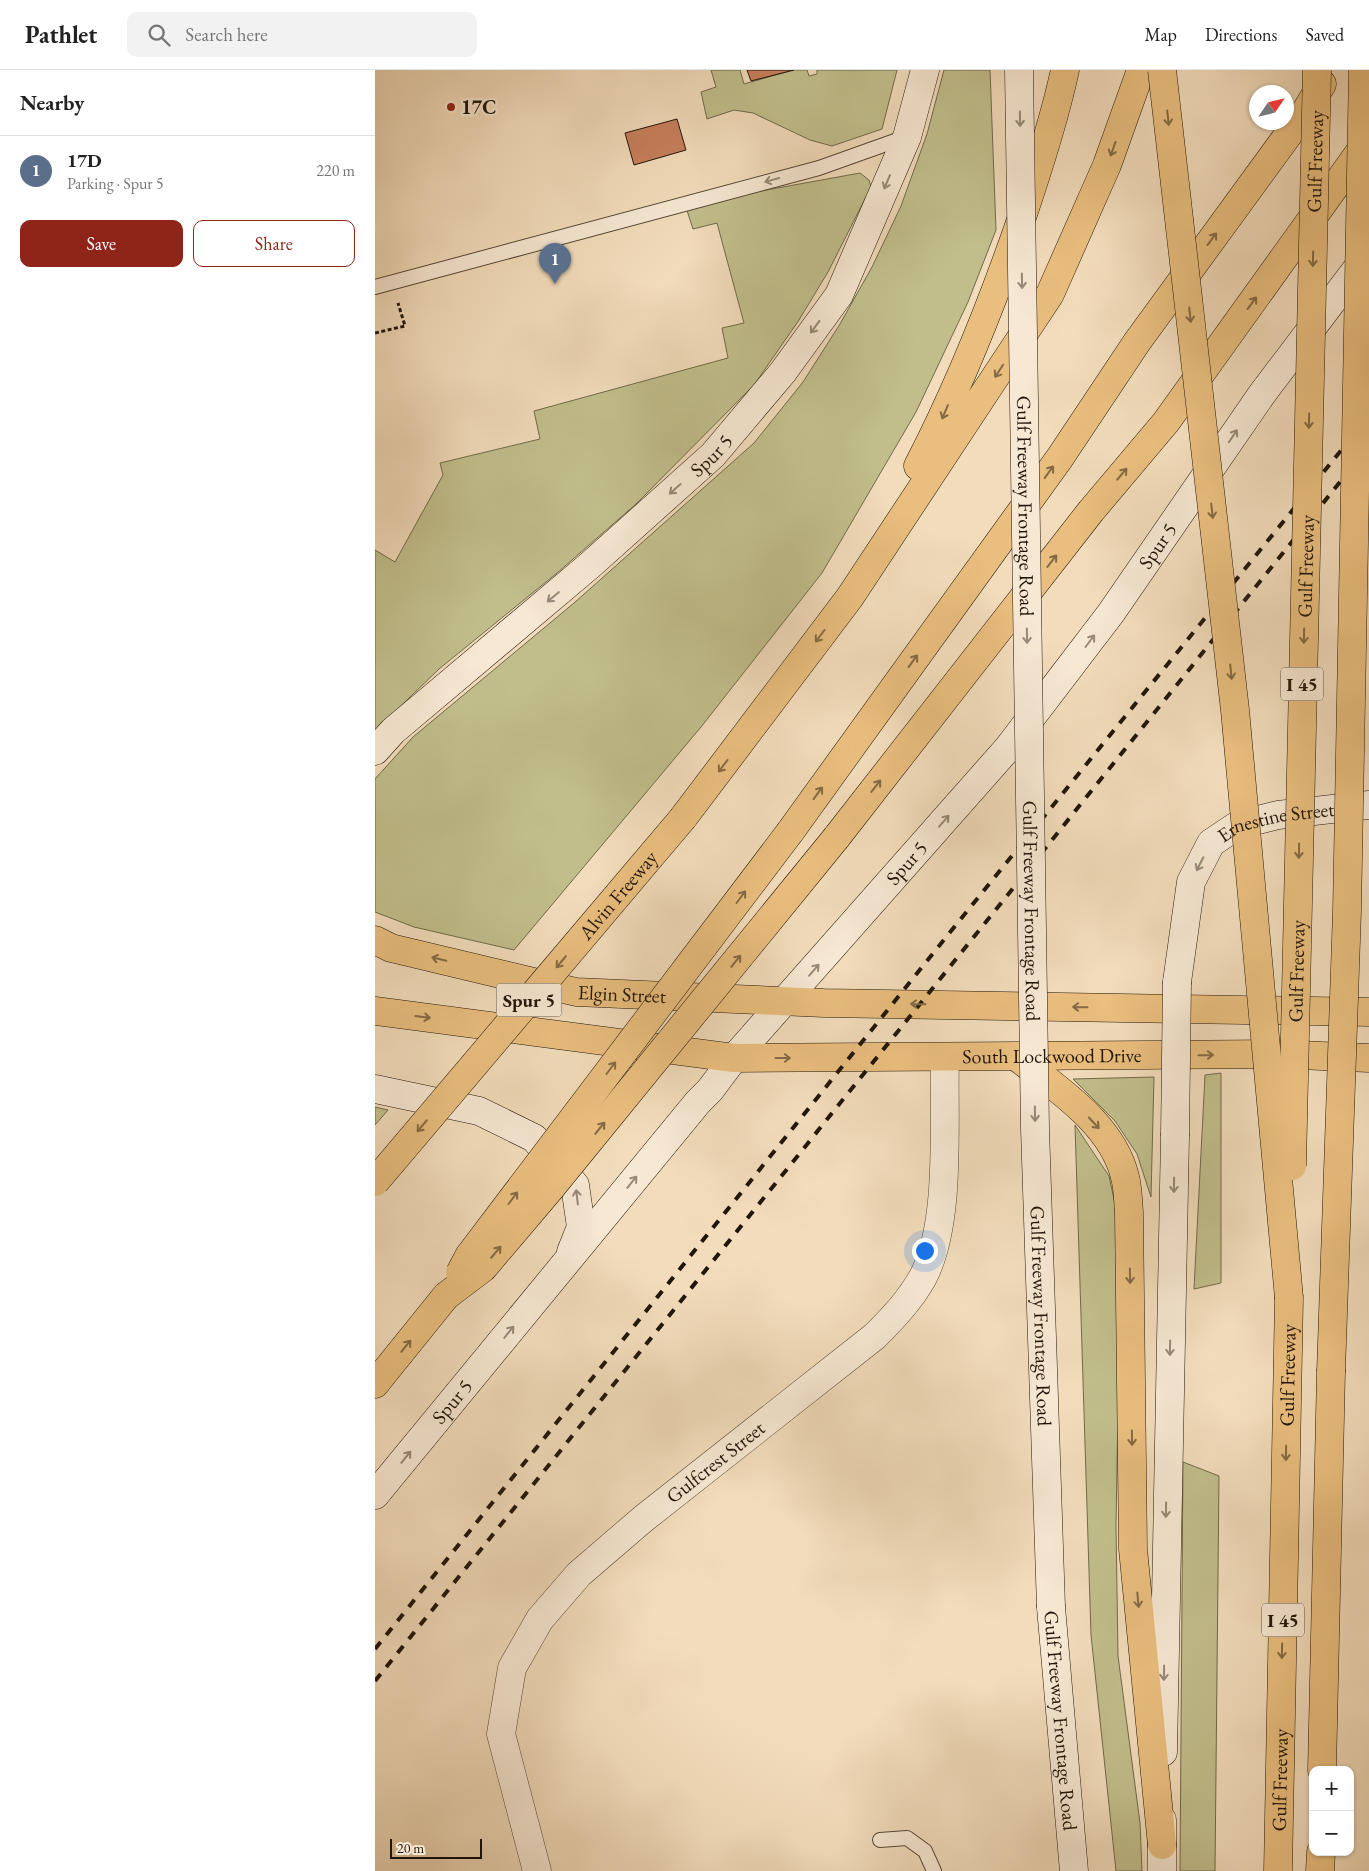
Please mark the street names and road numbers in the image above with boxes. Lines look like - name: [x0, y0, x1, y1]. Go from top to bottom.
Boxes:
- street label: Gulf Freeway: [1301, 109, 1329, 213]
- street label: Gulf Freeway Frontage Road: [1011, 395, 1040, 617]
- street label: Spur 5: [684, 428, 738, 483]
- street label: Gulf Freeway: [1292, 514, 1320, 618]
- street label: Spur 5: [1132, 517, 1182, 574]
- road number: I 45: [1281, 668, 1323, 700]
- street label: Ernestine Street: [1212, 796, 1336, 848]
- street label: Gulf Freeway Frontage Road: [1017, 800, 1046, 1022]
- street label: Spur 5: [880, 835, 933, 890]
- street label: Alvin Freeway: [572, 845, 663, 946]
- street label: Gulf Freeway: [1282, 919, 1311, 1023]
- street label: Elgin Street: [577, 979, 667, 1009]
- road number: Spur 5: [497, 984, 561, 1016]
- street label: South Lockwood Drive: [962, 1042, 1142, 1069]
- street label: Gulf Freeway Frontage Road: [1025, 1205, 1058, 1427]
- street label: Gulf Freeway: [1274, 1323, 1302, 1427]
- street label: Spur 5: [426, 1374, 478, 1429]
- street label: Gulfcrest Street: [661, 1415, 771, 1509]
- road number: I 45: [1262, 1604, 1304, 1636]
- street label: Gulf Freeway Frontage Road: [1038, 1610, 1083, 1833]
- street label: Gulf Freeway: [1266, 1728, 1294, 1832]

